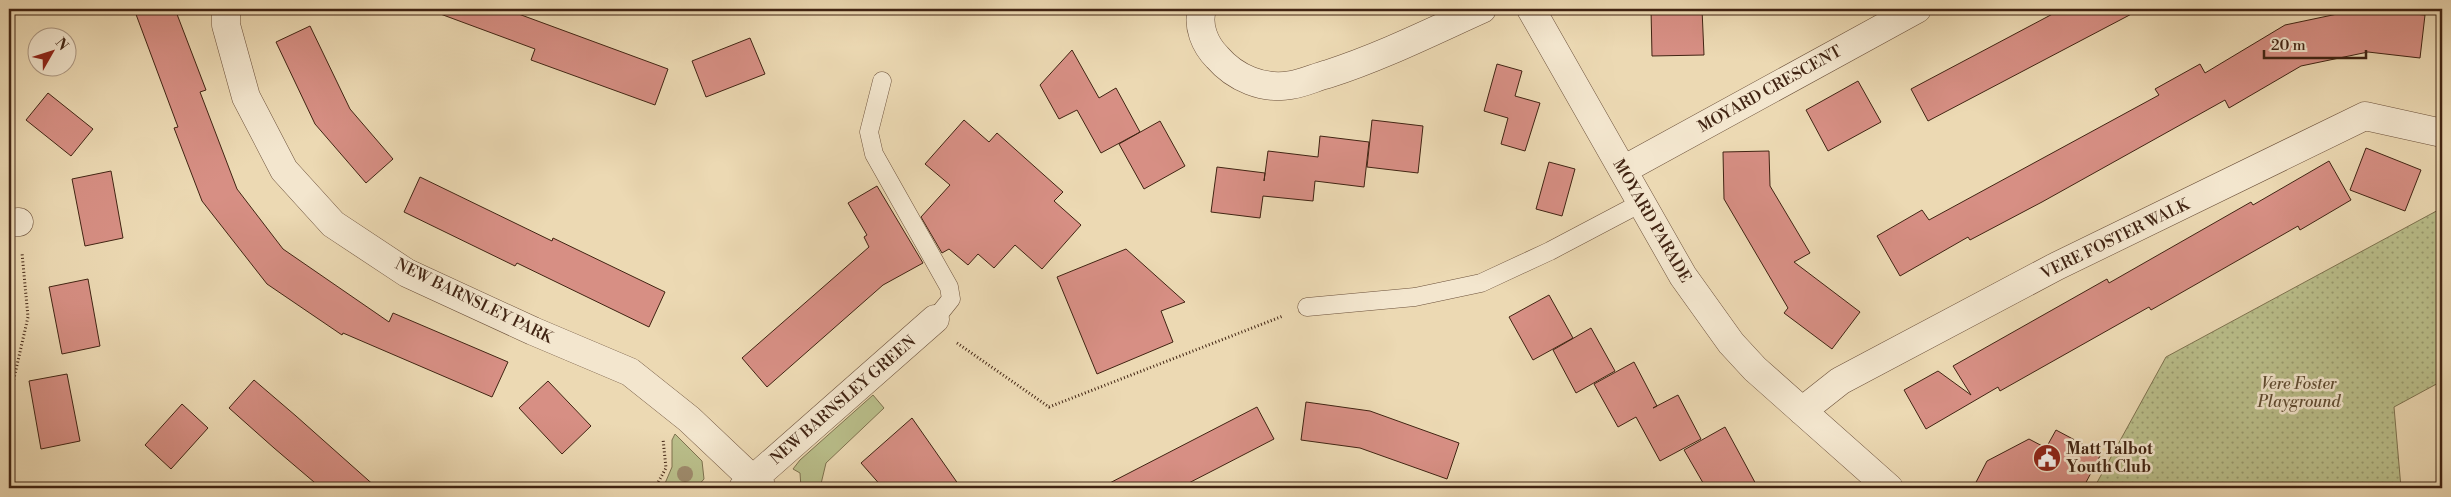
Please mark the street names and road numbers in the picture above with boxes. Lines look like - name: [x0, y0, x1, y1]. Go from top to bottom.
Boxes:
- street label: MOYARD CRESCENT: [1695, 41, 1845, 137]
- street label: MOYARD PARADE: [1608, 156, 1696, 286]
- street label: VERE FOSTER WALK: [2037, 194, 2194, 284]
- street label: NEW BARNSLEY PARK: [392, 254, 557, 348]
- street label: NEW BARNSLEY GREEN: [766, 331, 920, 469]

